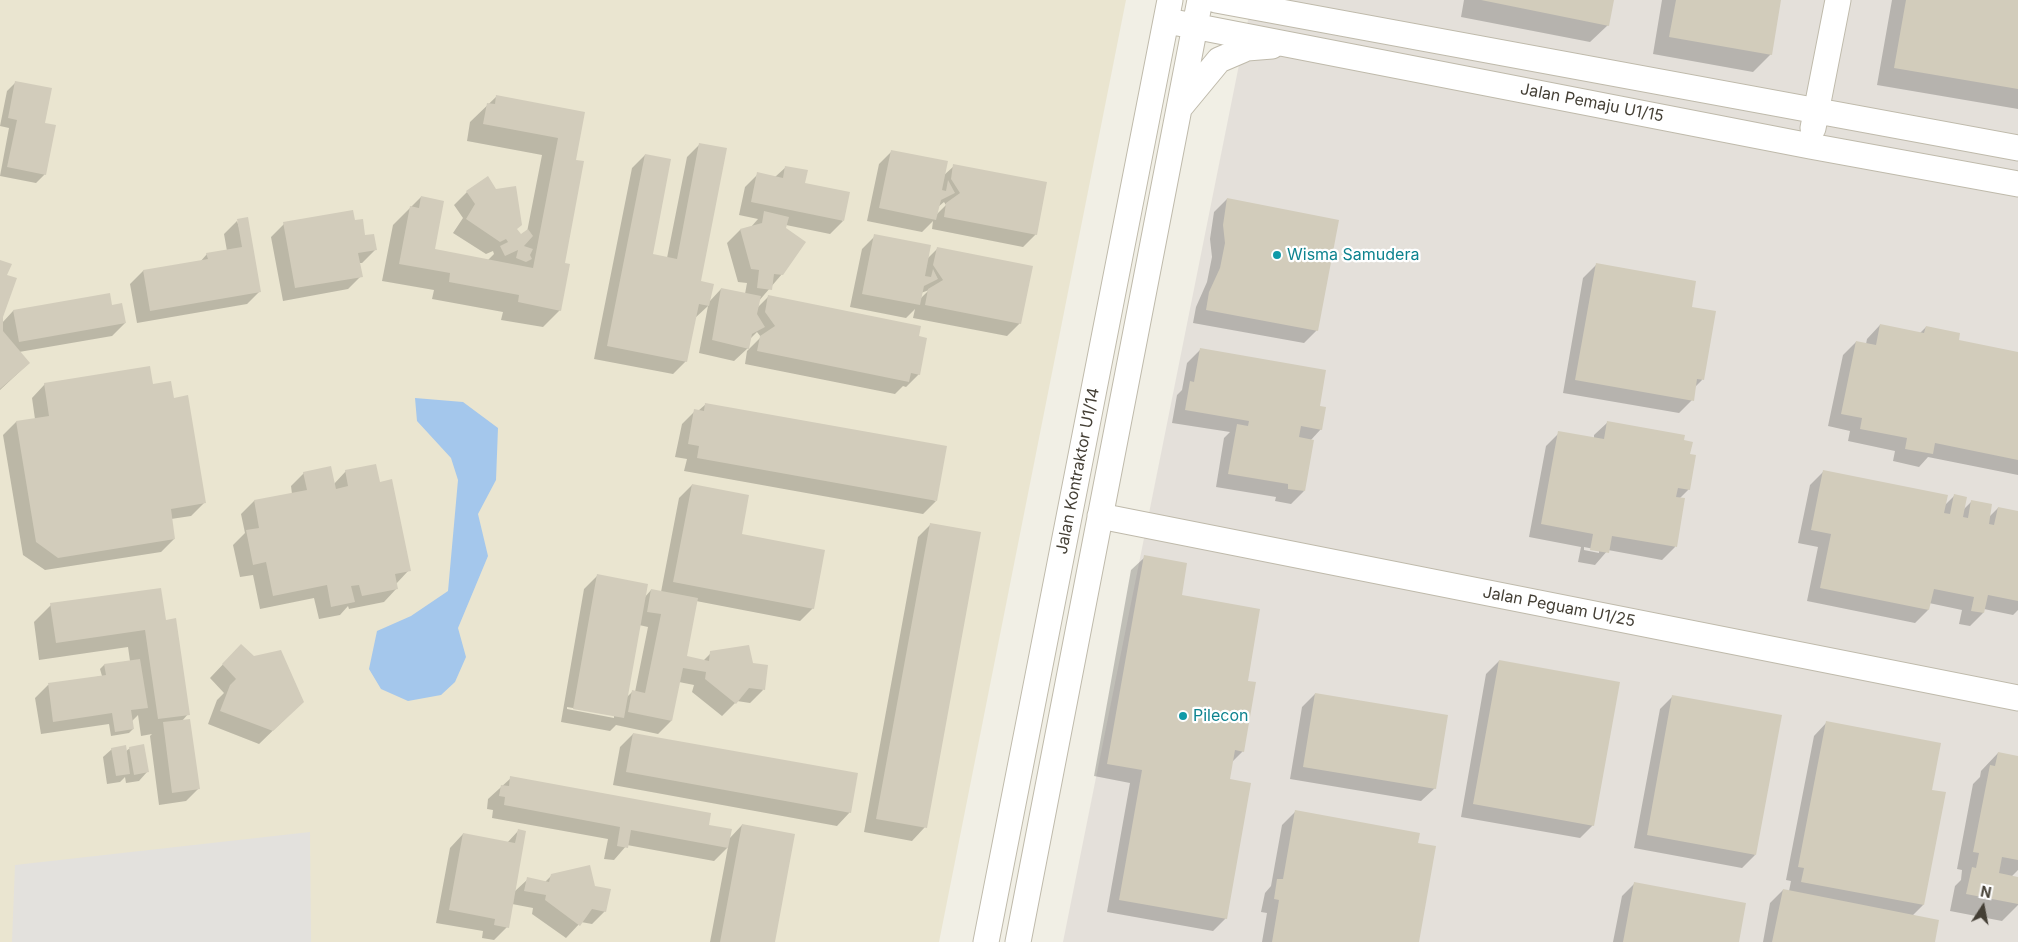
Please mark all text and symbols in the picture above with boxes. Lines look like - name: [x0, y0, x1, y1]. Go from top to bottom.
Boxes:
- street label: Jalan Pemaju U1/15: [1519, 80, 1665, 126]
- place label: Wisma Samudera: [1287, 245, 1419, 265]
- marker: Wisma Samudera: [1271, 249, 1283, 261]
- street label: Jalan Kontraktor U1/14: [1052, 386, 1104, 556]
- street label: Jalan Peguam U1/25: [1481, 583, 1637, 631]
- place label: Pilecon: [1193, 706, 1248, 726]
- marker: Pilecon: [1177, 710, 1189, 722]
- north arrow: [1958, 882, 2008, 932]
- text: N: [1979, 882, 1993, 901]

